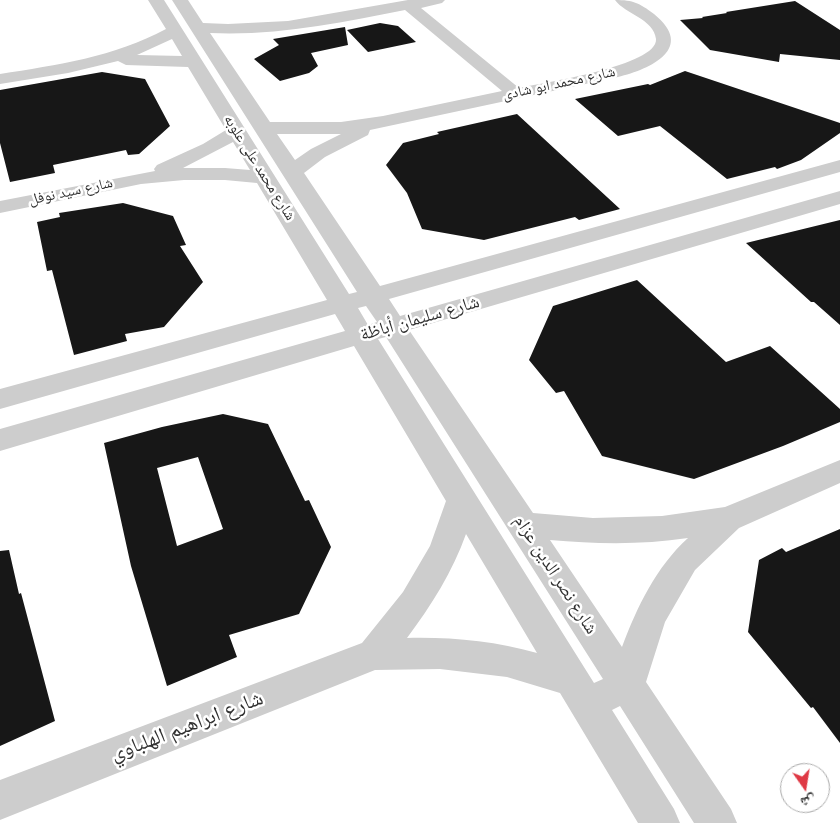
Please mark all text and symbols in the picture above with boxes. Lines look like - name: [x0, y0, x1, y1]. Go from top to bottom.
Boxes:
- street label: شارع محمد ابو شادى: [501, 63, 617, 105]
- street label: شارع محمد على علوبه: [219, 112, 299, 224]
- street label: شارع سيد نوفل: [27, 174, 115, 210]
- street label: شارع سليمان أباظة: [358, 292, 482, 346]
- street label: شارع نصر الدين عزام: [508, 511, 602, 639]
- street label: شارع ابراهيم الهلباوي: [107, 686, 267, 768]
- north arrow: [780, 763, 830, 813]
- text: ش: [799, 790, 818, 813]

